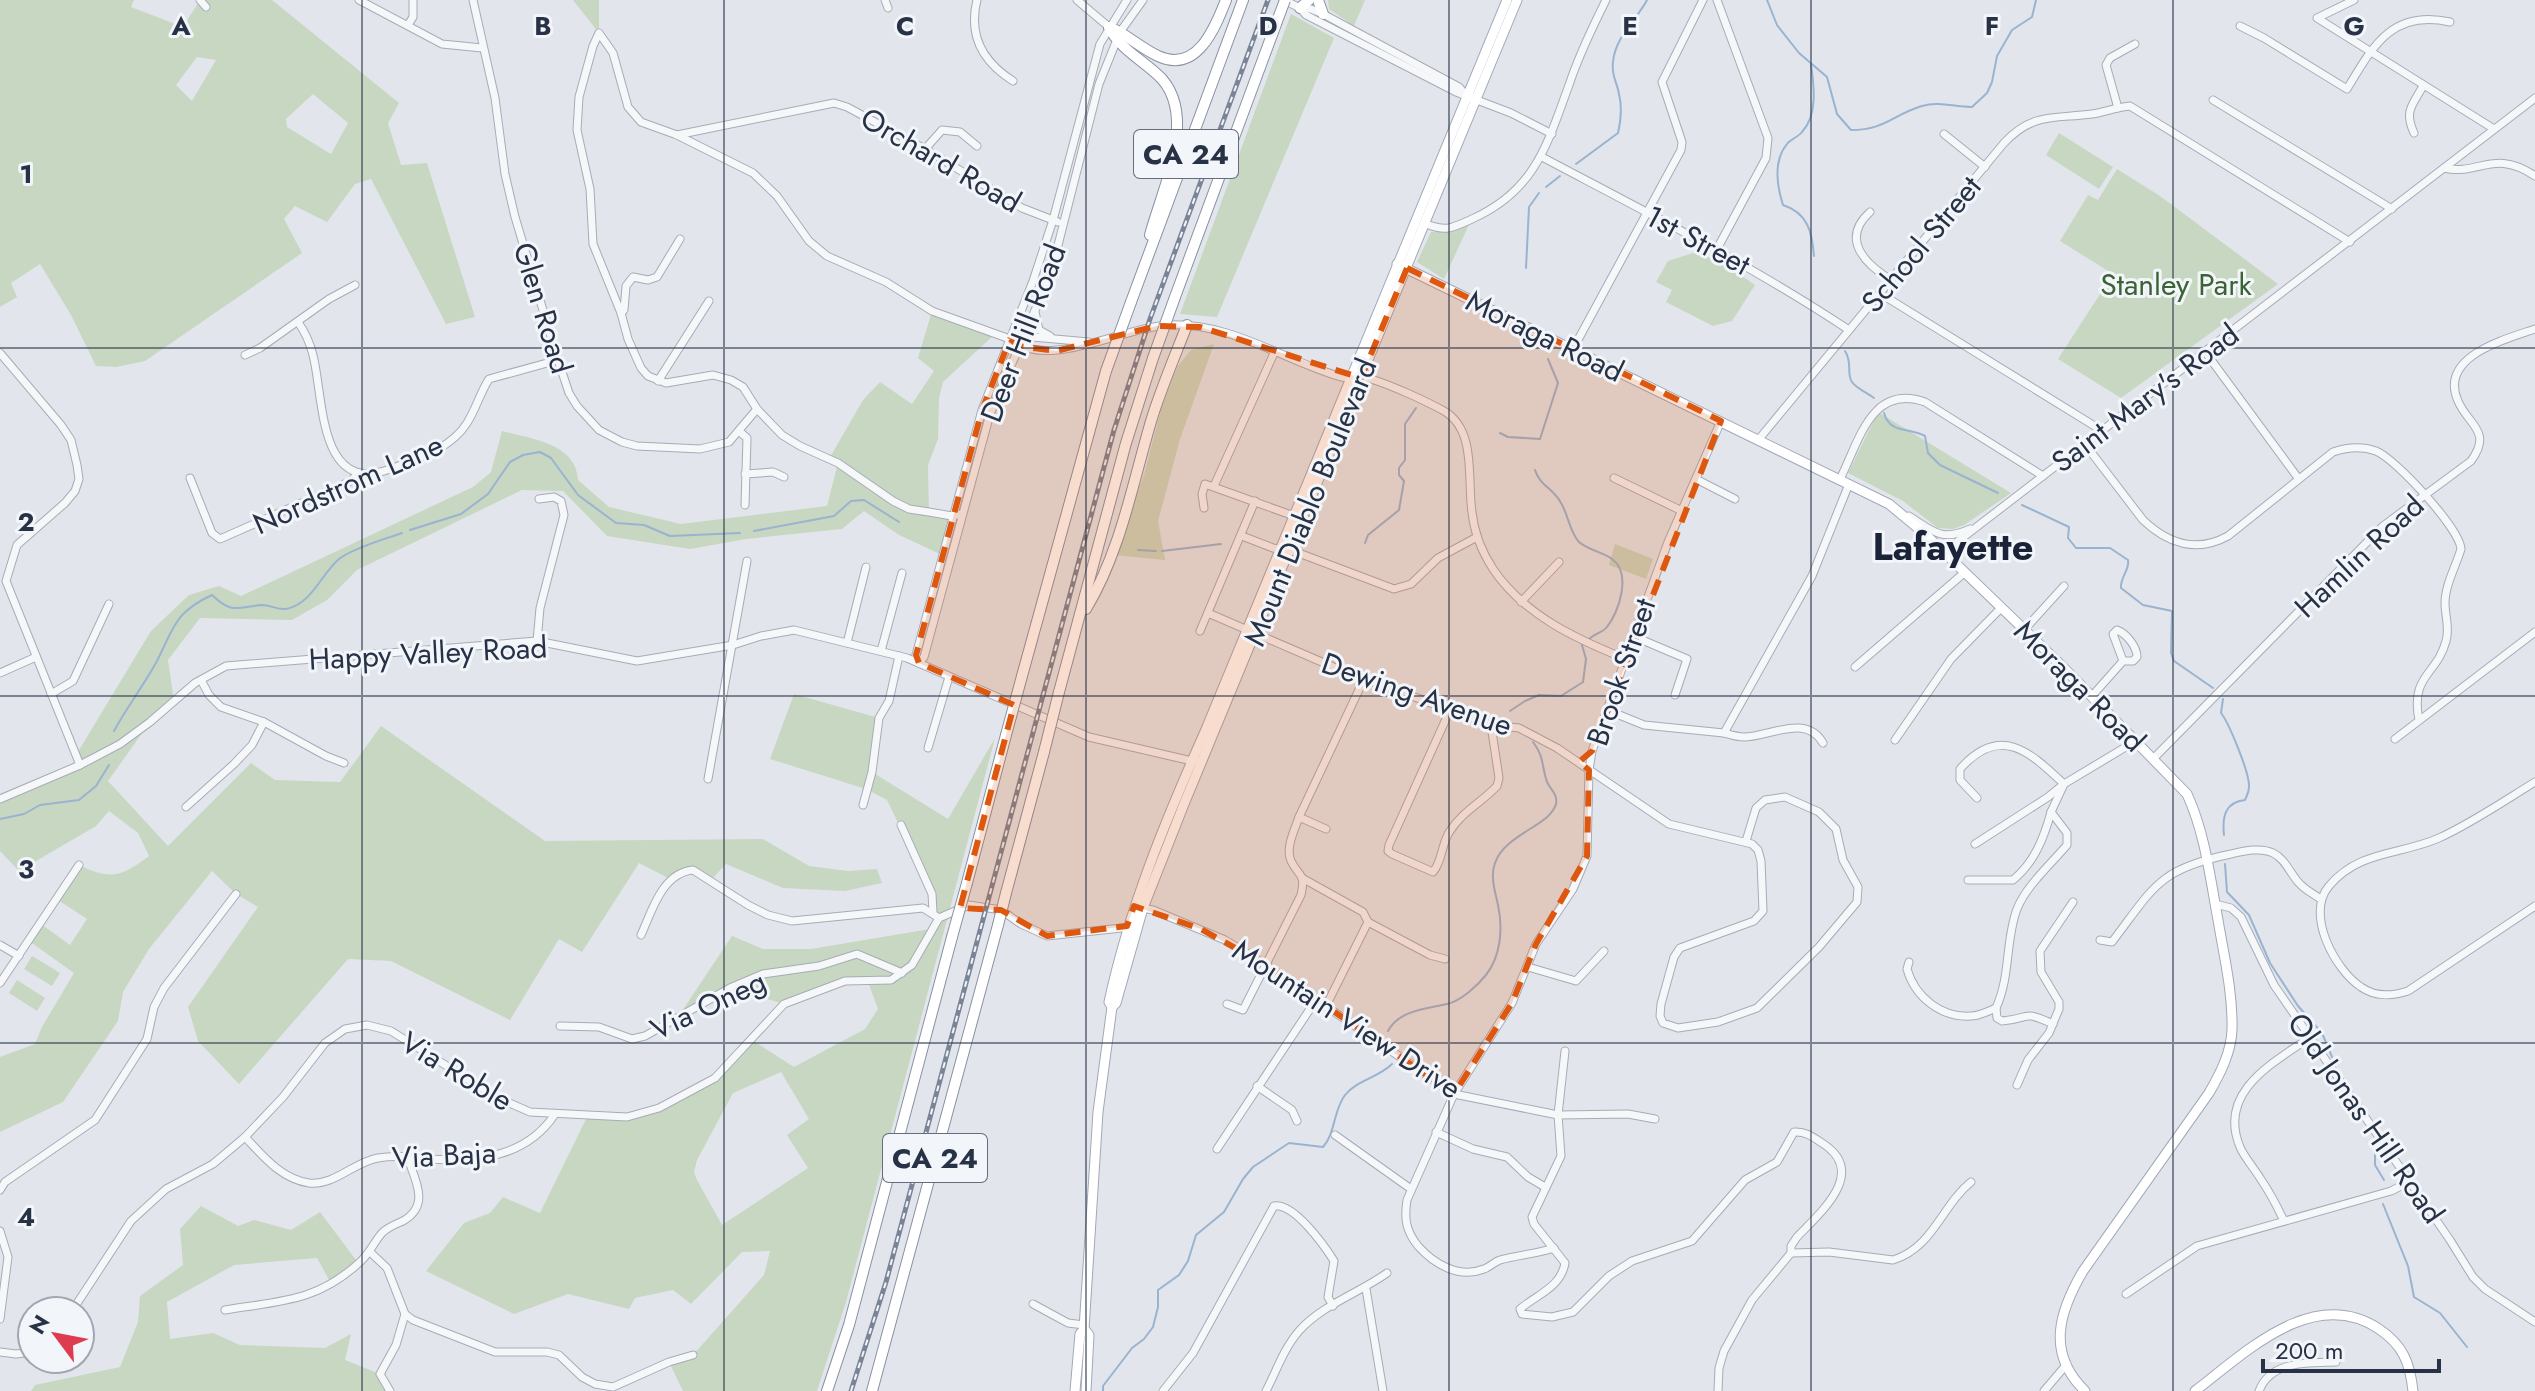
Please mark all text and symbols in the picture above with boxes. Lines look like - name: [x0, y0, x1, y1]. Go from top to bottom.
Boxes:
- text: A: [170, 7, 191, 45]
- text: B: [534, 7, 552, 45]
- text: C: [896, 7, 914, 45]
- text: D: [1258, 7, 1278, 45]
- text: E: [1622, 7, 1638, 45]
- text: F: [1985, 7, 1999, 45]
- text: G: [2343, 7, 2365, 45]
- street label: Orchard Road: [853, 97, 1029, 223]
- road number: CA 24: [1134, 130, 1238, 178]
- text: 1: [19, 155, 33, 193]
- street label: School Street: [1851, 166, 1992, 322]
- street label: 1st Street: [1638, 194, 1759, 286]
- street label: Glen Road: [503, 237, 583, 379]
- street label: Deer Hill Road: [969, 238, 1077, 428]
- park label: Stanley Park: [2100, 263, 2252, 306]
- street label: Moraga Road: [1459, 279, 1631, 393]
- street label: Saint Mary's Road: [2042, 313, 2248, 483]
- street label: Mount Diablo Boulevard: [1233, 352, 1387, 652]
- street label: Nordstrom Lane: [246, 423, 450, 545]
- street label: Hamlin Road: [2285, 485, 2433, 627]
- text: 2: [17, 503, 35, 541]
- district label: Lafayette: [1873, 519, 2033, 574]
- street label: Brook Street: [1576, 592, 1667, 751]
- street label: Moraga Road: [2004, 610, 2156, 762]
- street label: Happy Valley Road: [308, 625, 548, 681]
- street label: Dewing Avenue: [1316, 641, 1518, 747]
- text: 3: [18, 850, 34, 888]
- street label: Mountain View Drive: [1224, 929, 1470, 1109]
- street label: Via Oneg: [643, 960, 773, 1050]
- street label: Old Jonas Hill Road: [2277, 1004, 2455, 1232]
- street label: Via Roble: [393, 1021, 521, 1121]
- street label: Via Baja: [391, 1131, 497, 1179]
- road number: CA 24: [883, 1134, 987, 1182]
- text: 4: [17, 1198, 35, 1236]
- north arrow: [16, 1295, 96, 1375]
- text: N: [21, 1309, 57, 1340]
- scale bar: [2263, 1323, 2439, 1373]
- text: 200 m: [2275, 1333, 2343, 1368]

